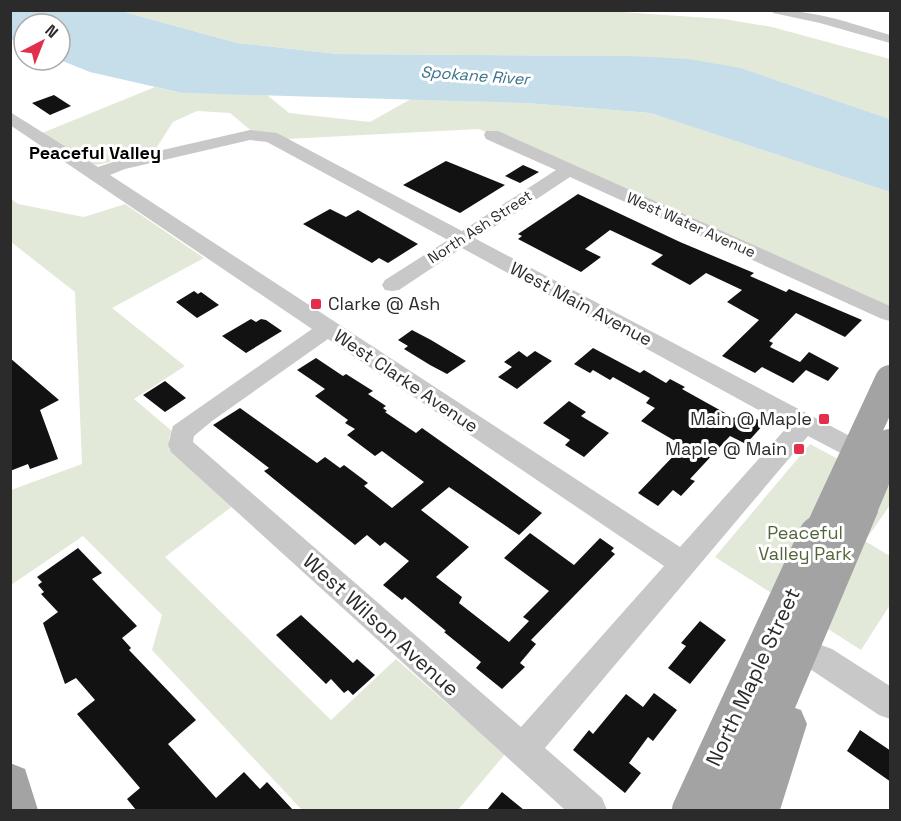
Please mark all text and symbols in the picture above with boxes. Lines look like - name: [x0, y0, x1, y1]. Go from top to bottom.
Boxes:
- north arrow: [12, 12, 72, 72]
- text: N: [41, 20, 63, 43]
- water label: Spokane River: [420, 61, 532, 90]
- district label: Peaceful Valley: [29, 141, 161, 164]
- street label: North Ash Street: [424, 186, 536, 267]
- street label: West Water Avenue: [624, 188, 759, 262]
- street label: West Main Avenue: [506, 256, 656, 351]
- place label: Clarke @ Ash: [328, 292, 440, 315]
- marker: Clarke @ Ash: [309, 297, 323, 311]
- street label: West Clarke Avenue: [330, 324, 483, 437]
- place label: Main @ Maple: [690, 407, 812, 430]
- marker: Main @ Maple: [817, 412, 831, 426]
- place label: Maple @ Main: [665, 437, 787, 460]
- marker: Maple @ Main: [792, 442, 806, 456]
- park label: Peaceful Valley Park: [758, 521, 852, 565]
- street label: West Wilson Avenue: [298, 547, 465, 702]
- street label: North Maple Street: [699, 583, 806, 770]

